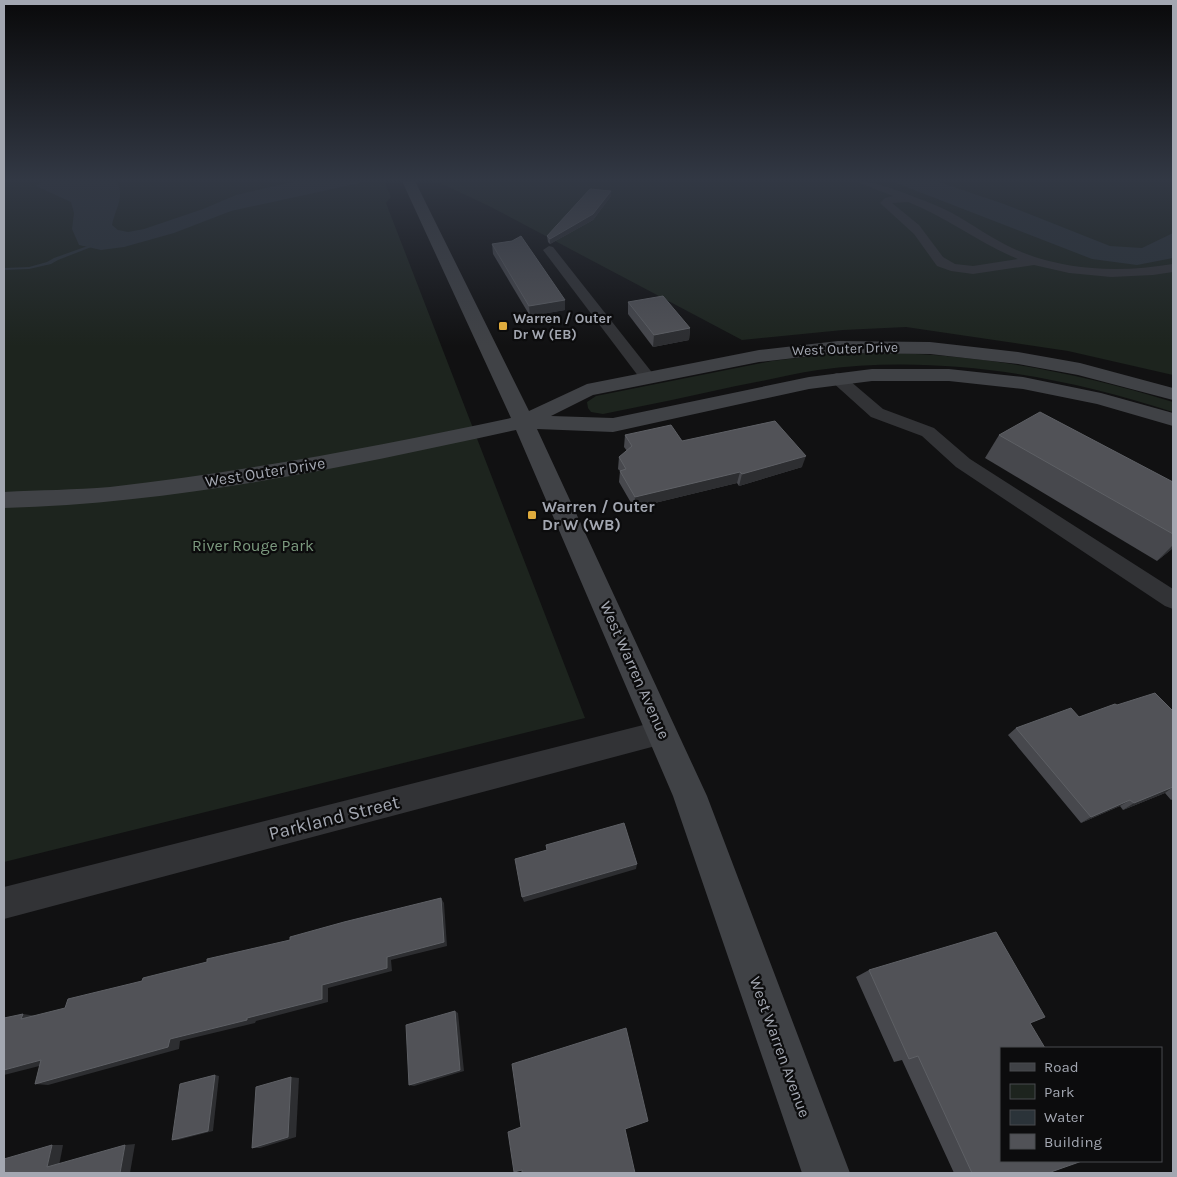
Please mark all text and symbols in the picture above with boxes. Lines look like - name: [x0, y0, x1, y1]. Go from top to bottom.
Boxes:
- place label: Warren / Outer Dr W (EB): [513, 310, 612, 343]
- marker: Warren / Outer Dr W (EB): [497, 320, 509, 332]
- street label: West Outer Drive: [792, 339, 898, 359]
- street label: West Outer Drive: [204, 453, 326, 491]
- place label: Warren / Outer Dr W (WB): [542, 497, 655, 534]
- marker: Warren / Outer Dr W (WB): [526, 509, 538, 521]
- park label: River Rouge Park: [192, 536, 314, 555]
- street label: West Warren Avenue: [596, 598, 674, 742]
- street label: Parkland Street: [266, 791, 402, 845]
- street label: West Warren Avenue: [746, 974, 814, 1120]
- legend: [1000, 1047, 1162, 1162]
- text: Road: [1044, 1058, 1079, 1076]
- text: Park: [1044, 1083, 1074, 1101]
- text: Water: [1044, 1108, 1085, 1126]
- text: Building: [1044, 1133, 1102, 1151]

